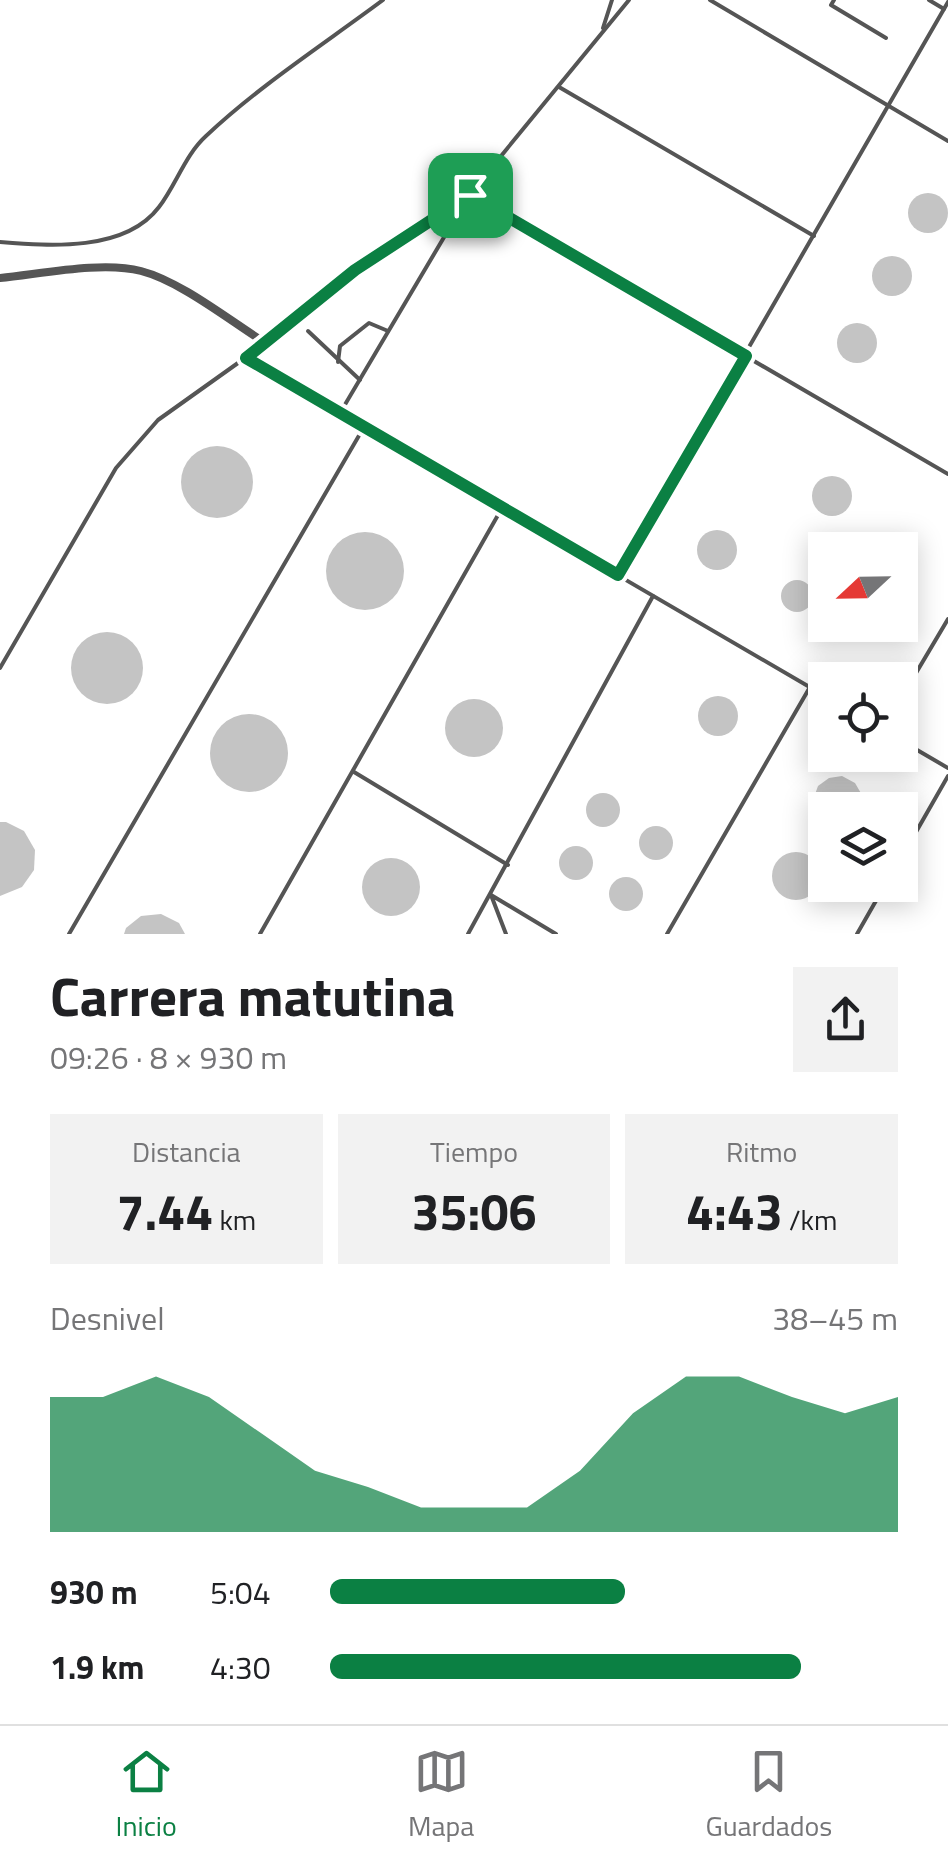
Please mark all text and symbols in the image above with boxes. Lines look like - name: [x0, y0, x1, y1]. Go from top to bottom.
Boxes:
- pin: [428, 153, 513, 238]
- icon: arrive: [443, 168, 498, 223]
- north arrow: [808, 532, 918, 642]
- map controls: [808, 532, 918, 902]
- button: locate: [808, 662, 918, 772]
- button: layers: [808, 792, 918, 902]
- text: Carrera matutina: [50, 954, 455, 1037]
- button: share: [793, 967, 898, 1072]
- text: 09:26 · 8 × 930 m: [50, 1033, 287, 1081]
- text: Distancia: [132, 1130, 241, 1173]
- text: Tiempo: [430, 1130, 518, 1173]
- text: Ritmo: [726, 1130, 797, 1173]
- text: 7.44: [116, 1173, 213, 1249]
- text: 35:06: [412, 1173, 536, 1249]
- text: 4:43: [686, 1173, 783, 1249]
- text: km: [213, 1198, 256, 1241]
- text: /km: [783, 1198, 837, 1241]
- text: Desnivel: [50, 1294, 165, 1342]
- text: 38–45 m: [772, 1294, 898, 1342]
- text: 930 m: [50, 1568, 138, 1616]
- text: 5:04: [210, 1568, 271, 1616]
- text: 1.9 km: [50, 1643, 144, 1691]
- text: 4:30: [210, 1643, 271, 1691]
- tab: Inicio: [116, 1744, 177, 1847]
- tab: Mapa: [408, 1744, 474, 1847]
- tab: Guardados: [705, 1744, 832, 1847]

